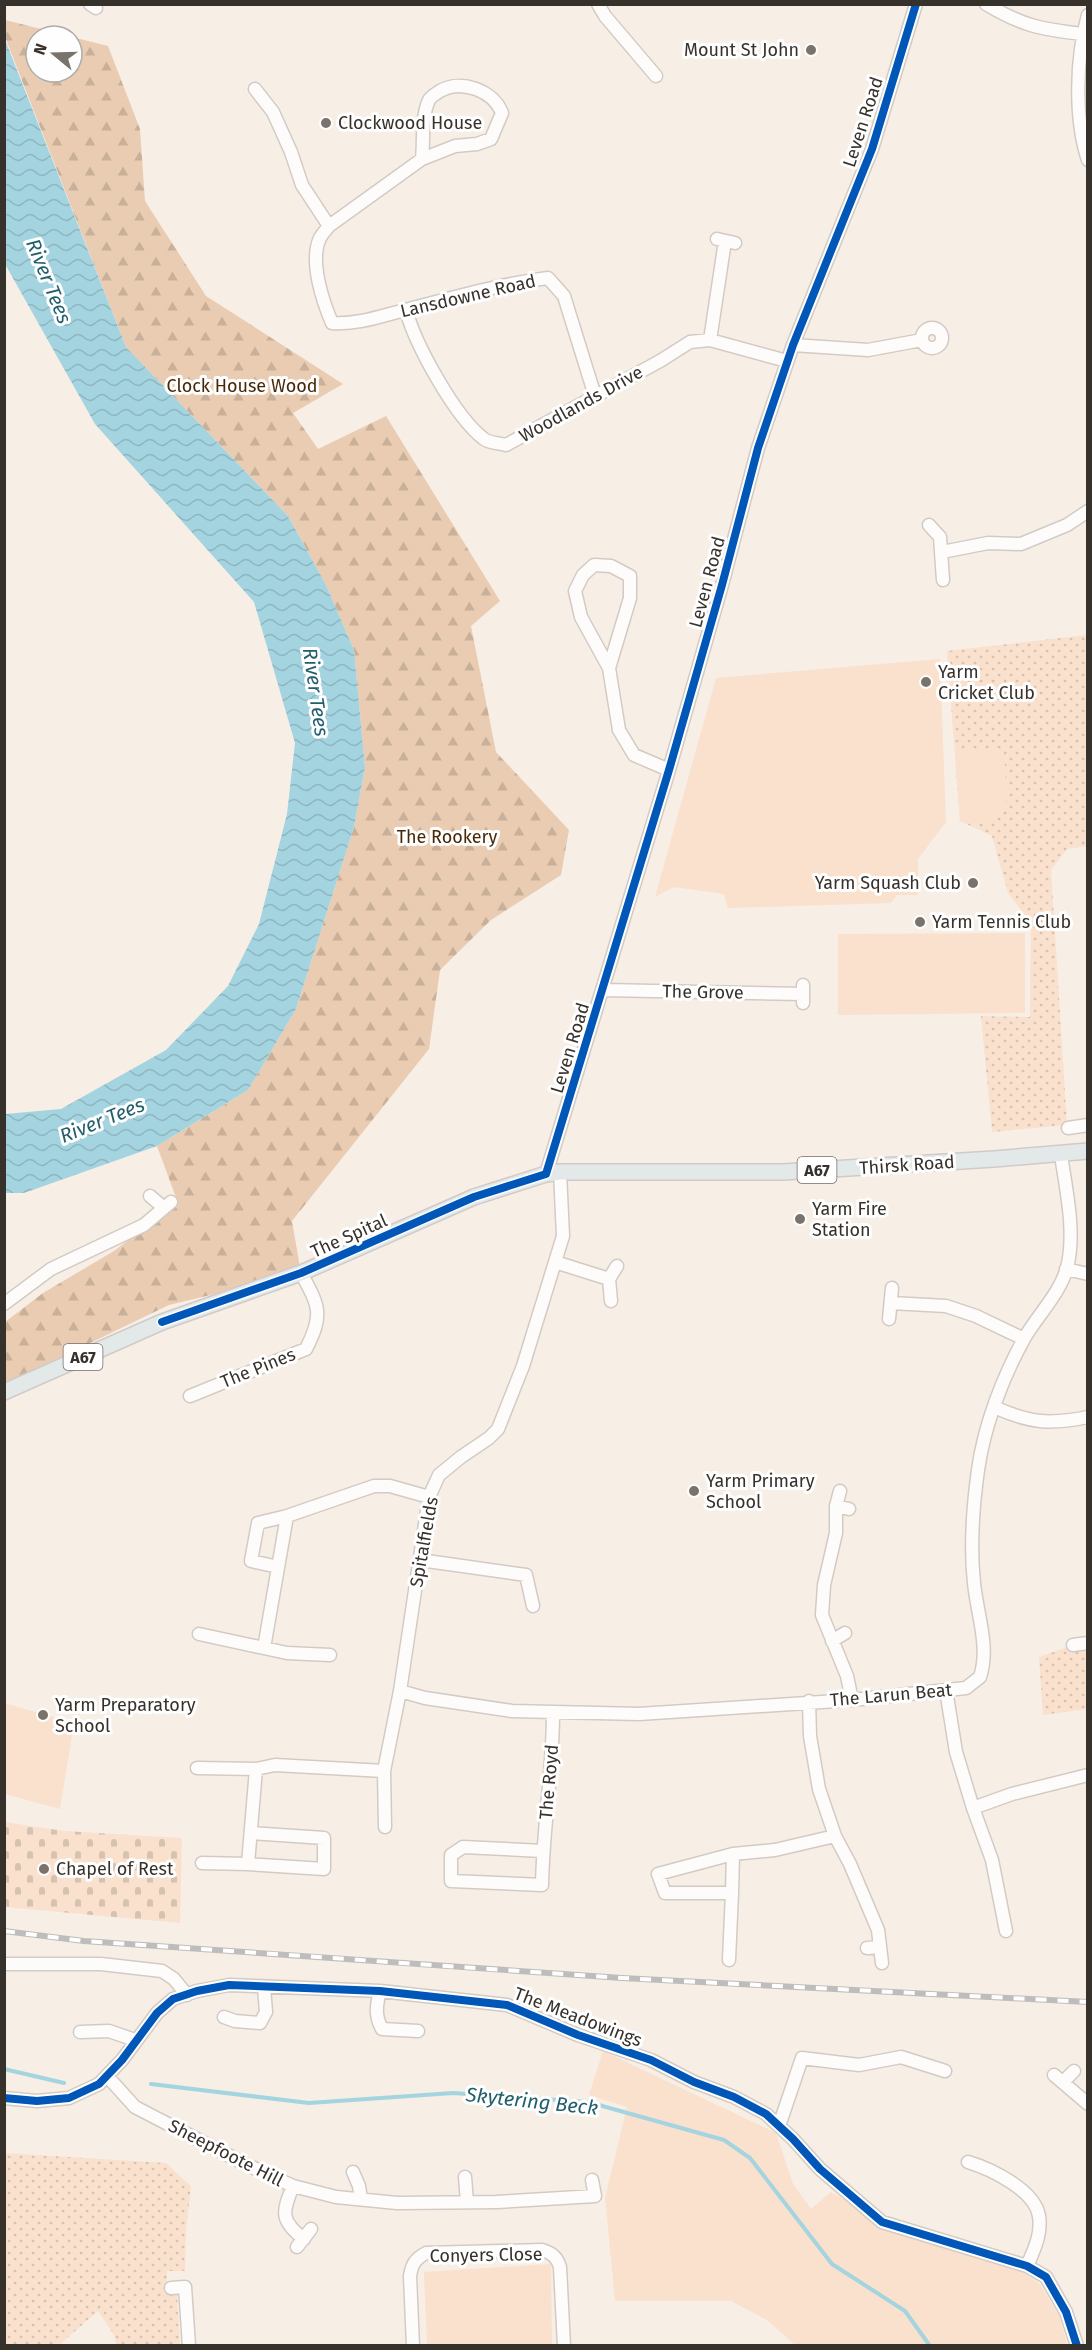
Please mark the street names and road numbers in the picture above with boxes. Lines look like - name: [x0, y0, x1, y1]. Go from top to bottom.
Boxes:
- street label: Leven Road: [838, 74, 888, 170]
- street label: Lansdowne Road: [398, 270, 538, 322]
- street label: Woodlands Drive: [515, 361, 647, 447]
- street label: Leven Road: [684, 534, 730, 630]
- street label: The Grove: [662, 980, 744, 1004]
- street label: Leven Road: [546, 1000, 594, 1096]
- street label: Thirsk Road: [859, 1151, 955, 1179]
- road number: A67: [798, 1157, 836, 1183]
- street label: The Spital: [307, 1209, 391, 1263]
- street label: The Pines: [217, 1343, 299, 1393]
- road number: A67: [64, 1344, 103, 1370]
- street label: Spitalfields: [405, 1495, 443, 1589]
- street label: The Larun Beat: [829, 1679, 954, 1711]
- street label: The Royd: [535, 1744, 563, 1820]
- street label: The Meadowings: [511, 1982, 645, 2052]
- street label: Sheepfoote Hill: [165, 2115, 287, 2191]
- street label: Conyers Close: [429, 2243, 543, 2267]

